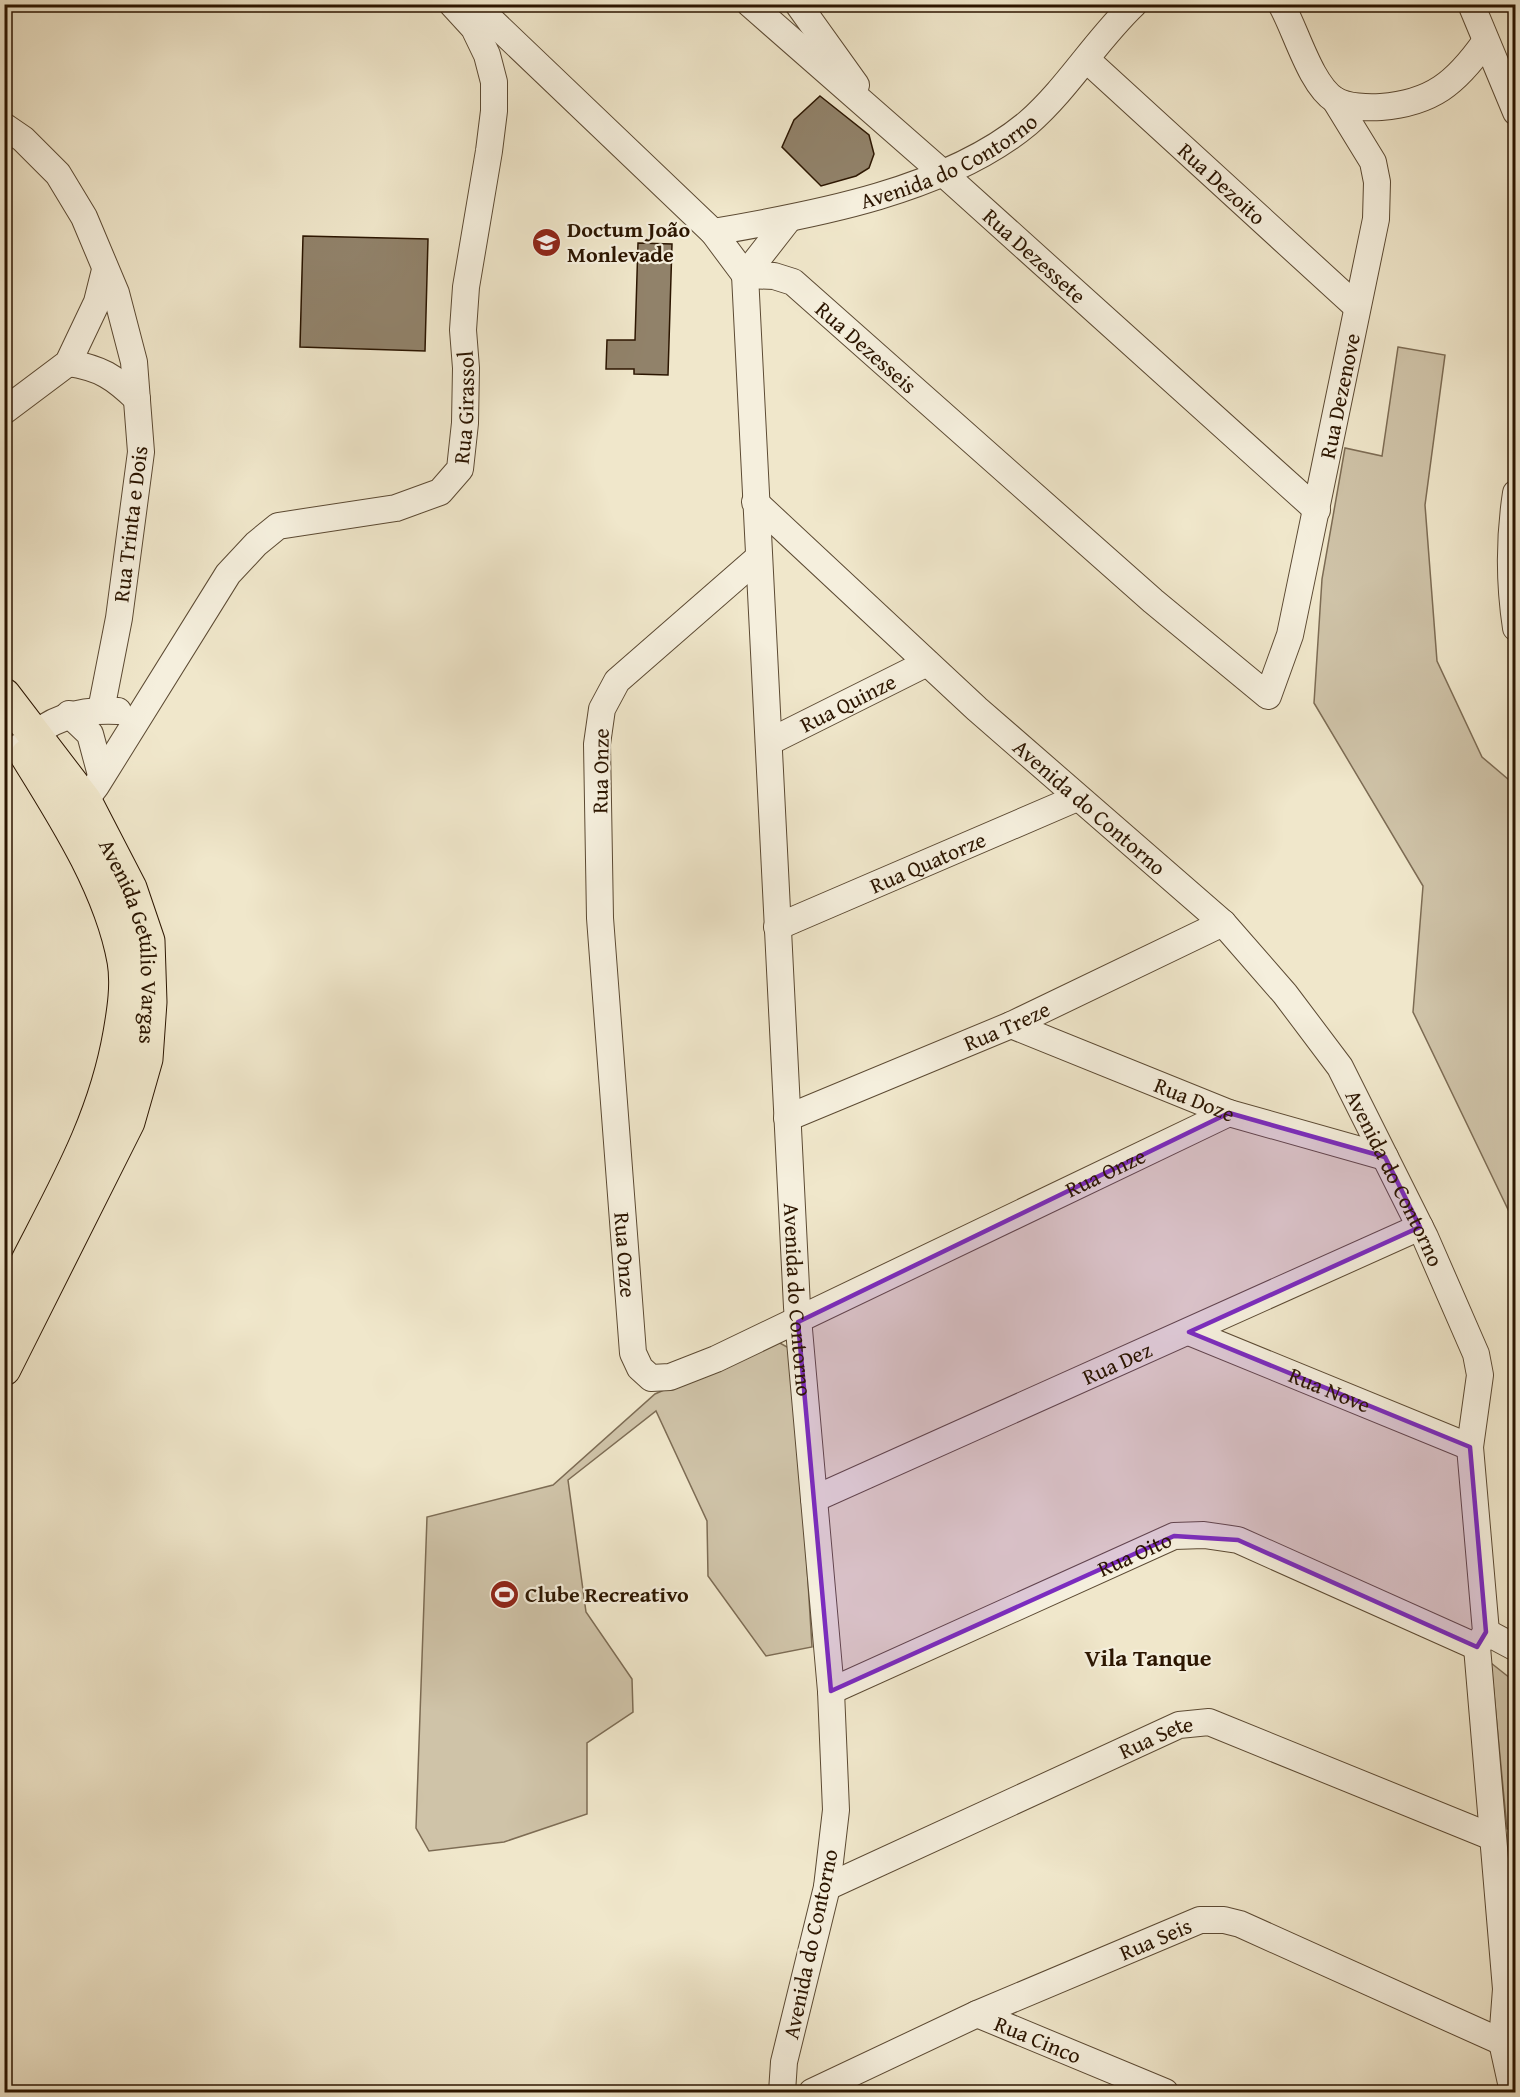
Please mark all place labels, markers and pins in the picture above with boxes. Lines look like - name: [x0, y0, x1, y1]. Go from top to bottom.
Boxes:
- place label: Doctum João Monlevade: [567, 213, 690, 270]
- school or university icon: Doctum João Monlevade: [530, 226, 562, 258]
- sports icon: Clube Recreativo: [488, 1578, 520, 1610]
- place label: Clube Recreativo: [525, 1578, 689, 1610]

